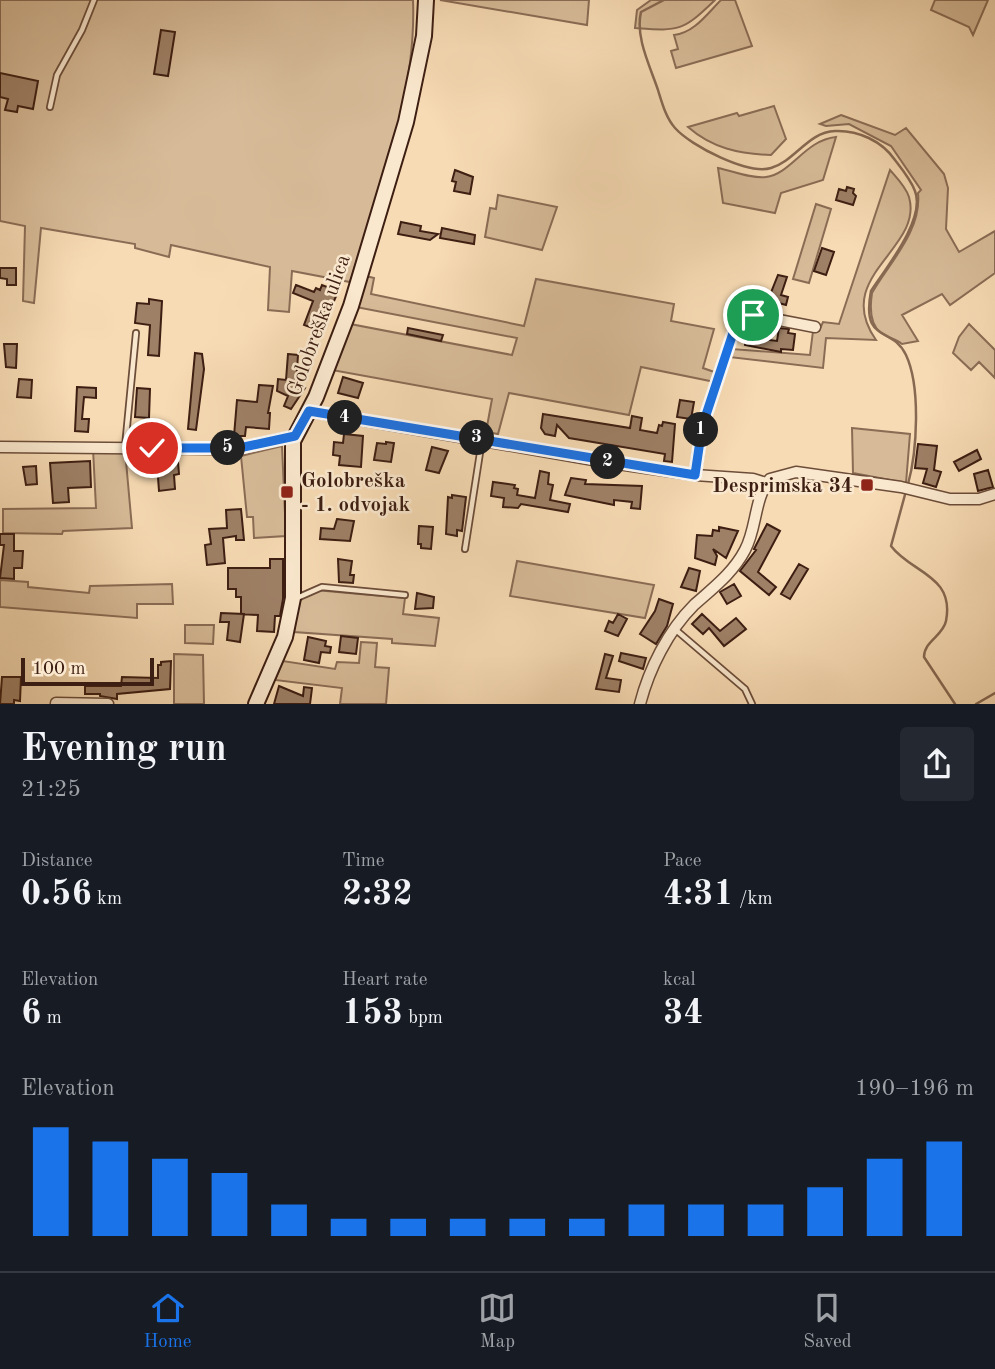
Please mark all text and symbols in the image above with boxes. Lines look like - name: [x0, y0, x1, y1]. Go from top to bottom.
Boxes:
- street label: Golobreška ulica: [284, 252, 355, 399]
- pin: [723, 285, 783, 345]
- icon: arrive: [734, 296, 772, 334]
- pin: 4: [328, 400, 362, 436]
- text: 4: [339, 408, 350, 427]
- pin: 1: [684, 412, 718, 448]
- pin: [122, 418, 182, 478]
- pin: 3: [460, 420, 494, 456]
- text: 1: [695, 420, 706, 439]
- text: 3: [471, 428, 482, 447]
- icon: check: [133, 429, 171, 467]
- pin: 5: [210, 430, 246, 466]
- text: 5: [222, 438, 233, 457]
- pin: 2: [590, 444, 626, 480]
- text: 2: [602, 452, 613, 471]
- place label: Golobreška - 1. odvojak: [301, 471, 410, 516]
- place label: Desprimska 34: [712, 476, 853, 497]
- marker: Desprimska 34: [859, 477, 875, 493]
- marker: Golobreška - 1. odvojak: [279, 484, 295, 500]
- scale bar: [21, 655, 154, 687]
- text: 100 m: [32, 660, 85, 679]
- button: share: [900, 727, 974, 801]
- text: Evening run: [21, 731, 227, 769]
- text: 21:25: [21, 778, 81, 801]
- text: Distance: [21, 852, 93, 871]
- text: Time: [342, 852, 385, 871]
- text: Pace: [663, 852, 702, 871]
- text: 0.56: [21, 877, 92, 912]
- text: 2:32: [342, 877, 413, 912]
- text: 4:31: [663, 877, 734, 912]
- text: km: [92, 890, 122, 909]
- text: /km: [734, 890, 773, 909]
- text: Elevation: [21, 971, 98, 990]
- text: Heart rate: [342, 971, 427, 990]
- text: kcal: [663, 971, 696, 990]
- text: 6: [21, 996, 41, 1031]
- text: 153: [342, 996, 403, 1031]
- text: 34: [663, 996, 704, 1031]
- text: m: [41, 1009, 62, 1028]
- text: bpm: [403, 1009, 443, 1028]
- text: Elevation: [21, 1077, 115, 1100]
- text: 190–196 m: [855, 1077, 974, 1100]
- tab: Home: [143, 1289, 192, 1354]
- tab: Map: [478, 1289, 516, 1354]
- tab: Saved: [803, 1289, 852, 1354]

